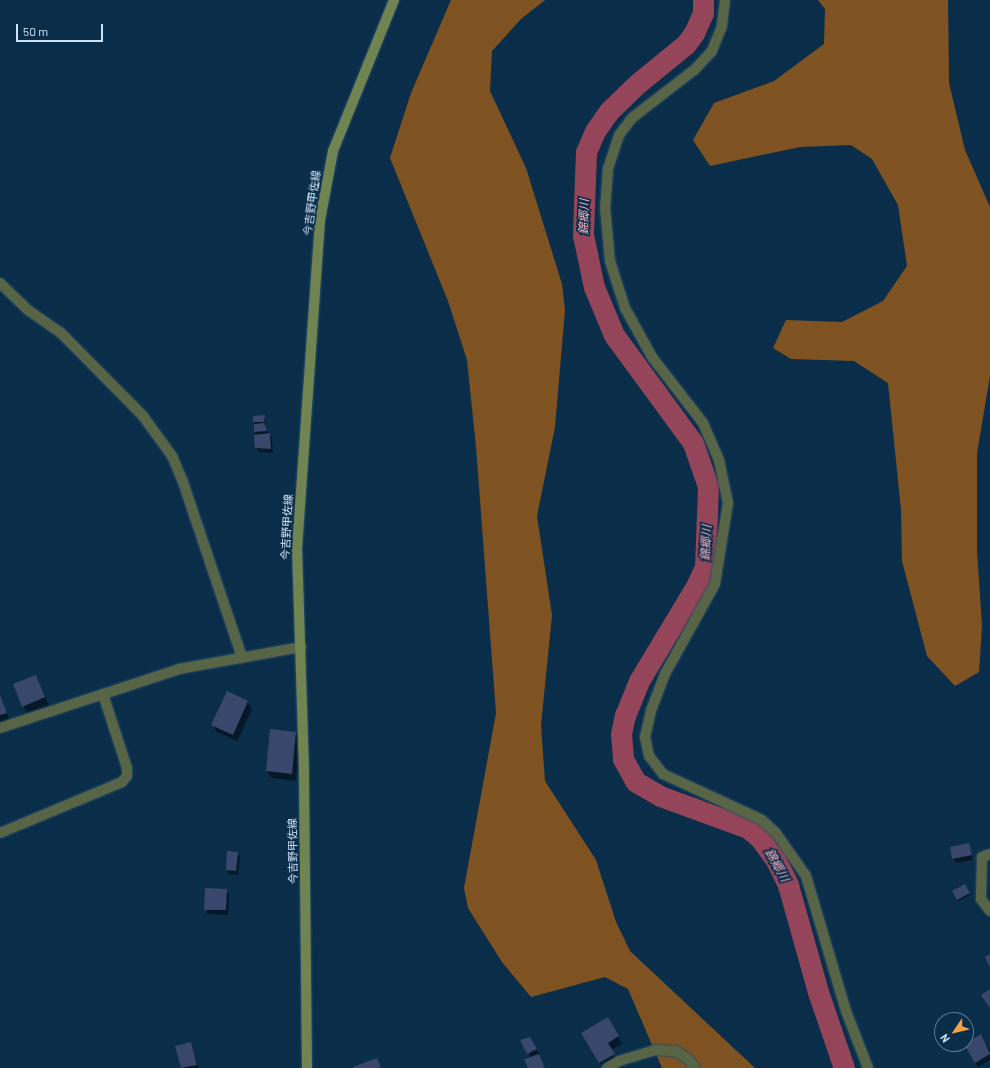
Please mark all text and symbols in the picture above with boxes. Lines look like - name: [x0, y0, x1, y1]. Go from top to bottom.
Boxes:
- scale bar: [18, 16, 105, 42]
- text: 50 m: [23, 24, 48, 38]
- street label: 今吉野甲佐線: [301, 169, 323, 237]
- water label: 錦郷川: [576, 199, 592, 235]
- street label: 今吉野甲佐線: [279, 494, 295, 560]
- water label: 錦郷川: [698, 525, 714, 561]
- street label: 今吉野甲佐線: [286, 818, 300, 884]
- water label: 錦郷川: [762, 846, 792, 884]
- north arrow: [934, 1012, 974, 1052]
- text: N: [937, 1032, 952, 1045]

